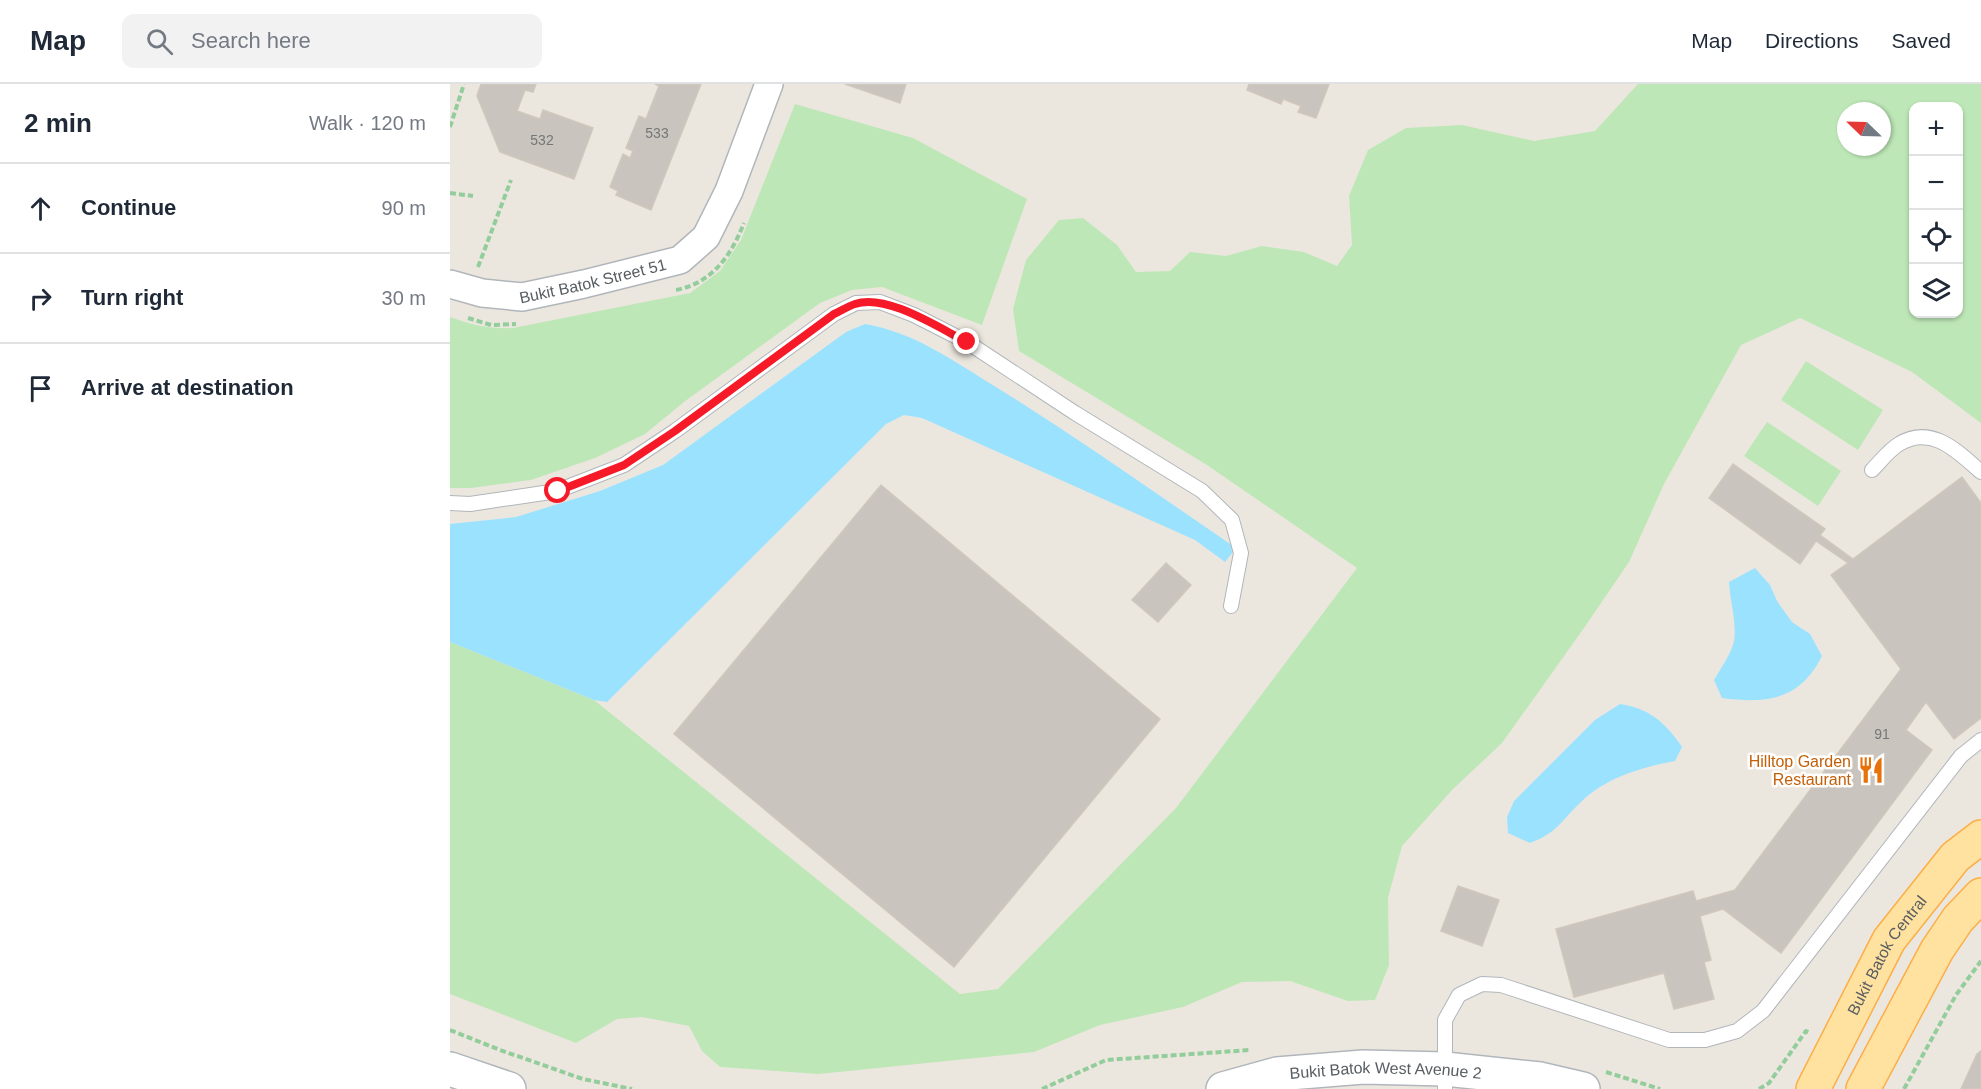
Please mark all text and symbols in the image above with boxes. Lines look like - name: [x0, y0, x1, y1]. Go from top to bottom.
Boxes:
- search box: [122, 14, 542, 68]
- text: Map: [30, 25, 86, 56]
- icon: search: [143, 25, 176, 58]
- text: Search here: [191, 28, 311, 53]
- text: Map: [1691, 29, 1732, 52]
- text: Directions: [1765, 29, 1858, 52]
- text: Saved: [1891, 29, 1951, 52]
- north arrow: [1837, 102, 1891, 156]
- map controls: [1909, 102, 1963, 318]
- button: +: [1909, 102, 1963, 156]
- text: 2 min: [24, 108, 92, 138]
- text: Walk · 120 m: [309, 112, 426, 134]
- house number: 533: [645, 125, 669, 141]
- house number: 532: [530, 132, 554, 148]
- button: −: [1909, 156, 1963, 210]
- icon: ahead: [24, 192, 57, 225]
- text: Continue: [81, 195, 176, 220]
- text: 90 m: [382, 197, 426, 219]
- button: locate: [1909, 210, 1963, 264]
- street label: Bukit Batok Street 51: [518, 255, 668, 306]
- button: layers: [1909, 264, 1963, 318]
- icon: right: [24, 282, 57, 315]
- text: Turn right: [81, 285, 183, 310]
- text: 30 m: [382, 287, 426, 309]
- route end: [953, 328, 979, 354]
- icon: arrive: [24, 372, 57, 405]
- text: Arrive at destination: [81, 375, 294, 400]
- route start: [544, 477, 570, 503]
- house number: 91: [1874, 726, 1890, 742]
- place label: Hilltop Garden Restaurant: [1749, 753, 1852, 788]
- restaurant icon: Hilltop Garden Restaurant: [1856, 755, 1886, 785]
- street label: Bukit Batok Central: [1844, 892, 1929, 1018]
- street label: Bukit Batok West Avenue 2: [1289, 1058, 1483, 1081]

